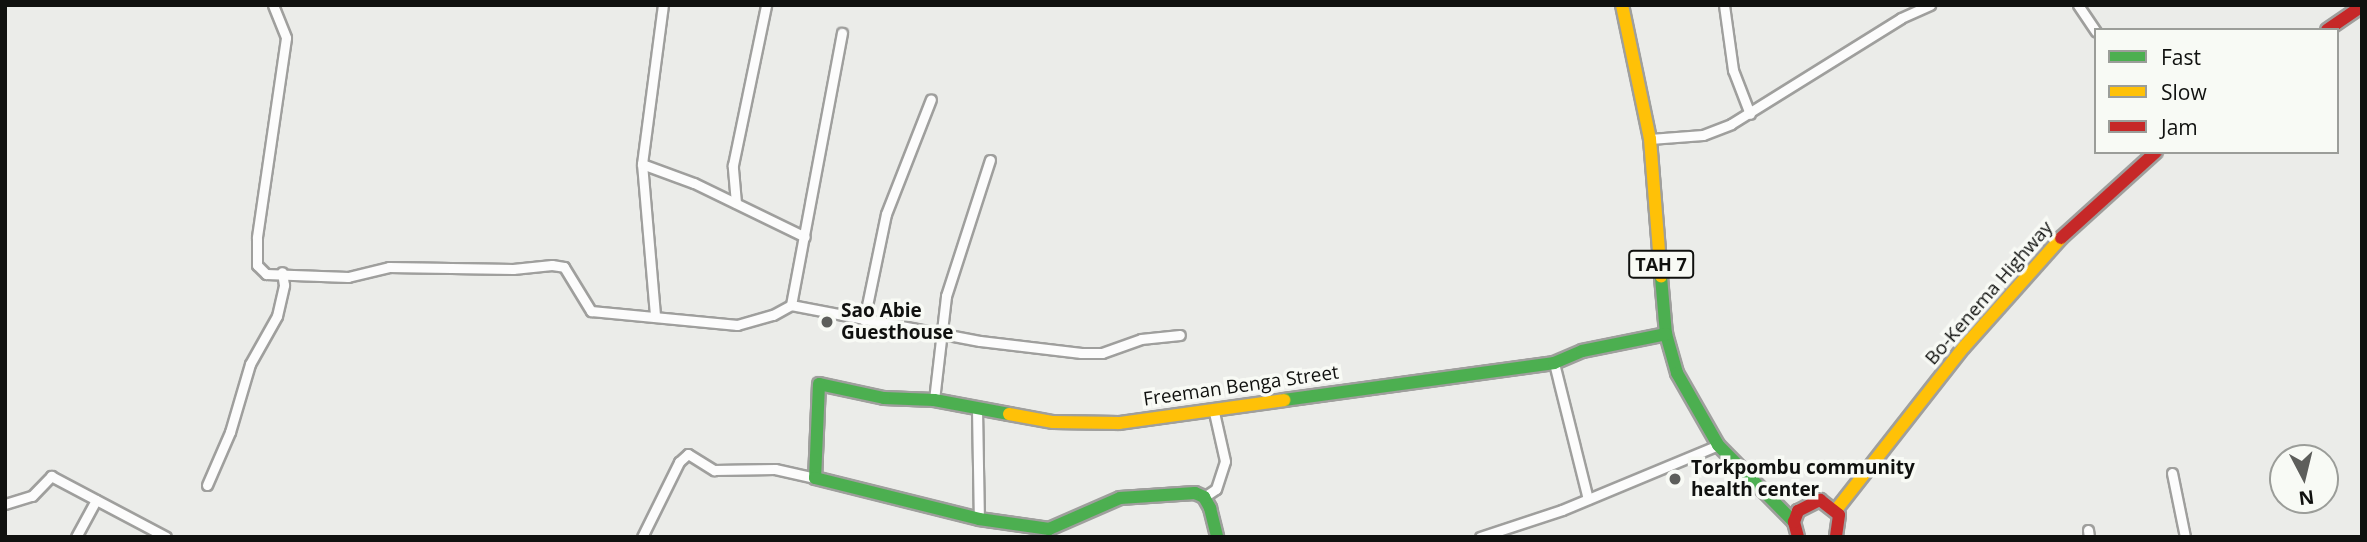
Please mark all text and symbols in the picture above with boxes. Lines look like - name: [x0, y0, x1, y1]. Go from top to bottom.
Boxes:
- legend: [2094, 28, 2339, 154]
- text: Fast: [2161, 43, 2201, 71]
- text: Slow: [2161, 78, 2207, 106]
- text: Jam: [2161, 113, 2198, 141]
- street label: Bo-Kenema Highway: [1920, 216, 2058, 370]
- road number: TAH 7: [1628, 250, 1694, 278]
- place label: Sao Abie Guesthouse: [841, 300, 954, 344]
- marker: Sao Abie Guesthouse: [819, 314, 835, 330]
- street label: Freeman Benga Street: [1142, 361, 1340, 411]
- north arrow: [2269, 444, 2339, 514]
- place label: Torkpombu community health center: [1691, 457, 1915, 501]
- marker: Torkpombu community health center: [1665, 469, 1685, 489]
- text: N: [2297, 484, 2316, 512]

